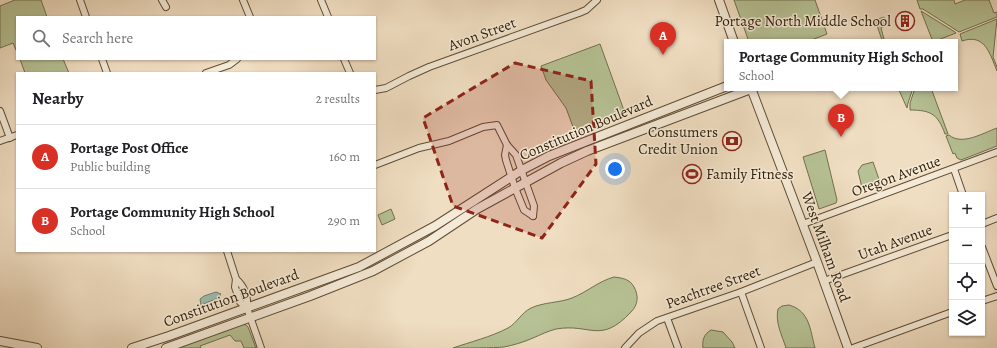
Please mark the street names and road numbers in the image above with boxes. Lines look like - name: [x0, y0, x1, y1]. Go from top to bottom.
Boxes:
- street label: Avon Street: [445, 13, 519, 56]
- street label: Constitution Boulevard: [516, 91, 656, 165]
- street label: Oregon Avenue: [849, 151, 944, 201]
- street label: West Milham Road: [796, 188, 855, 306]
- street label: Utah Avenue: [855, 219, 935, 265]
- street label: Peachtree Street: [663, 261, 763, 313]
- street label: Constitution Boulevard: [161, 264, 302, 332]

